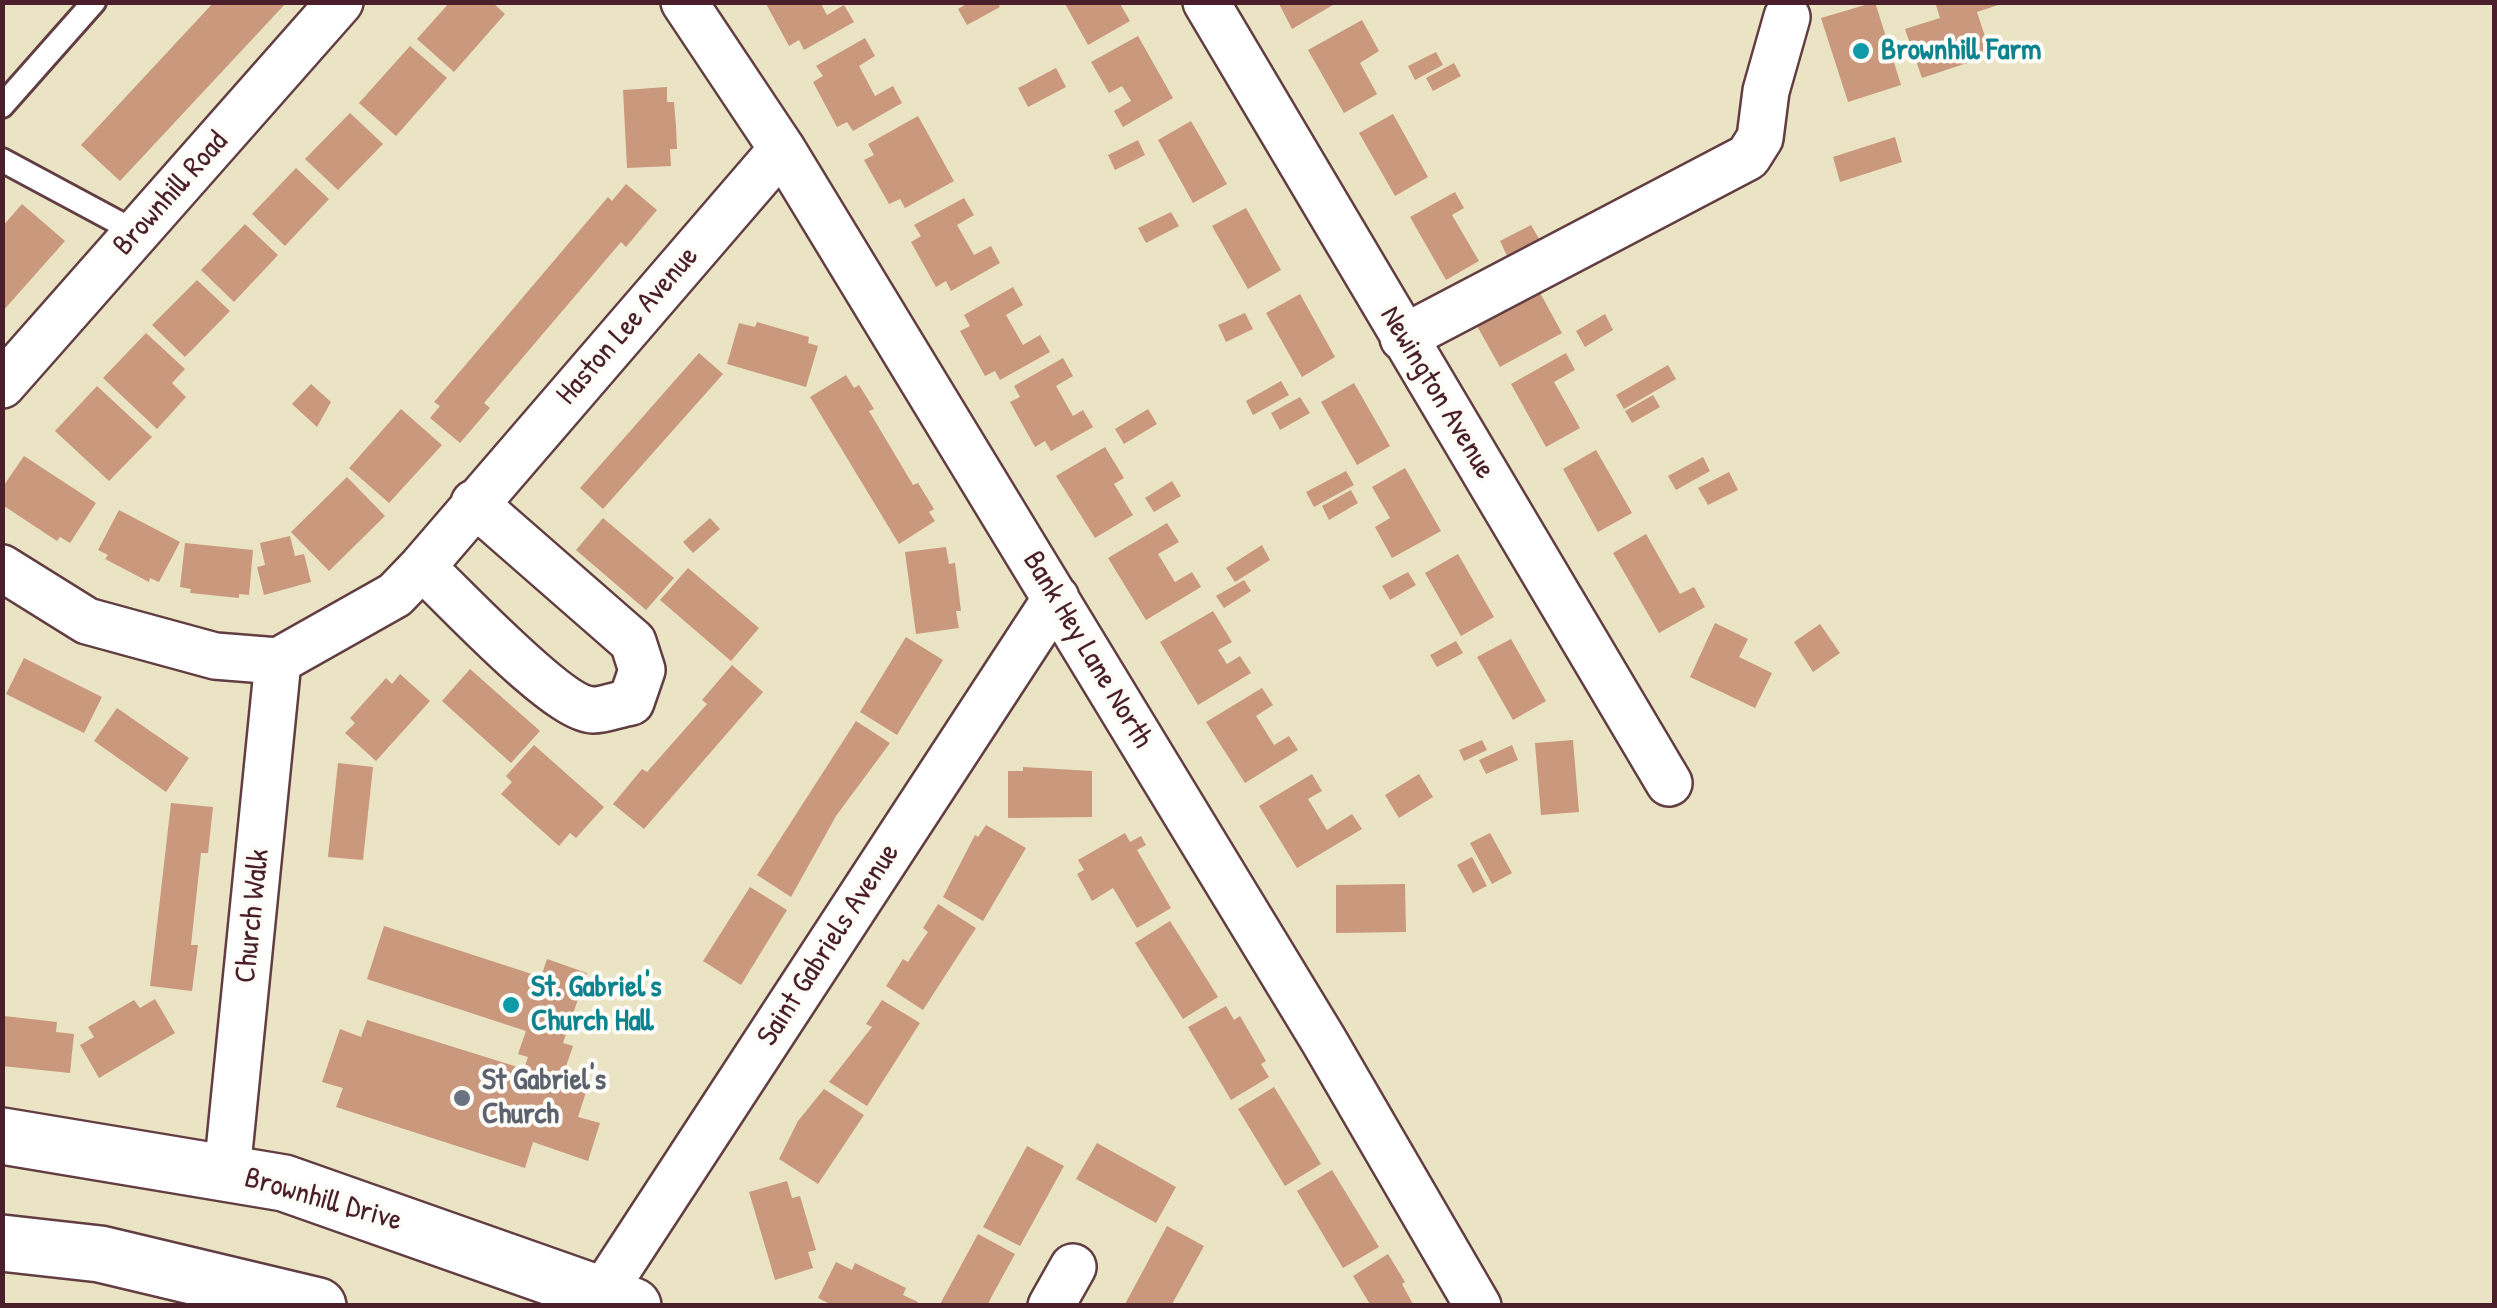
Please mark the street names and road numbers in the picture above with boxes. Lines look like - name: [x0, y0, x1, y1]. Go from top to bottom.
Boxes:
- street label: Brownhill Road: [106, 125, 236, 263]
- street label: Haston Lee Avenue: [549, 239, 707, 413]
- street label: Newington Avenue: [1372, 300, 1502, 486]
- street label: Bank Hey Lane North: [1014, 545, 1160, 755]
- street label: Saint Gabriels Avenue: [750, 837, 908, 1053]
- street label: Church Walk: [228, 847, 278, 985]
- street label: Brownhill Drive: [240, 1160, 406, 1240]

